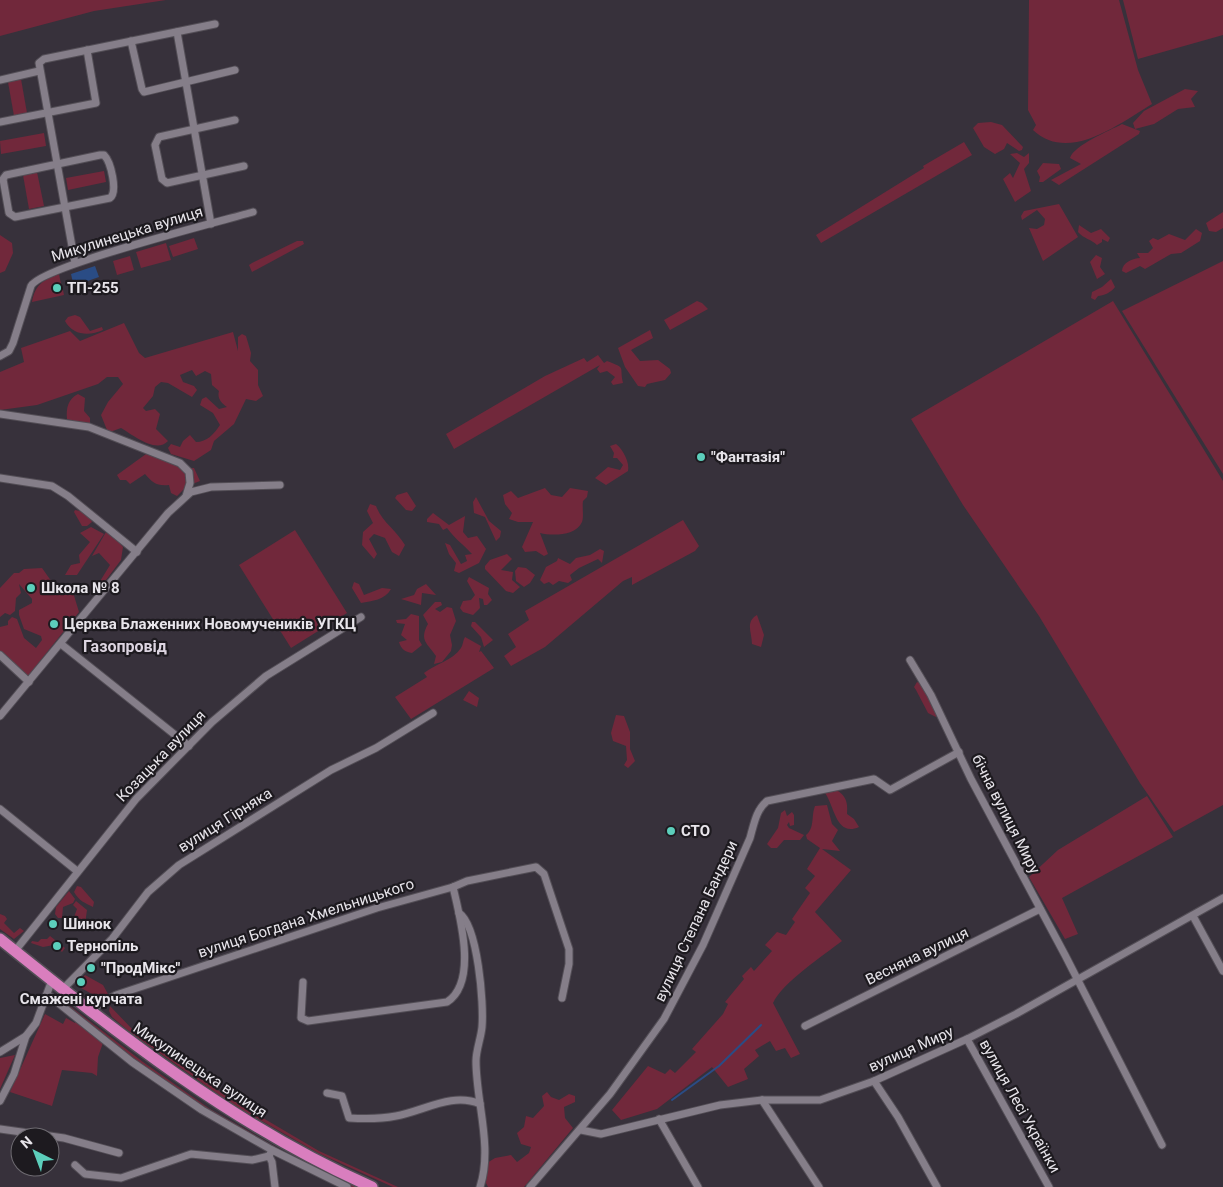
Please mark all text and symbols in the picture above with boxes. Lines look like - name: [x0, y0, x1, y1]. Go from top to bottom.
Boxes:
- street label: Микулинецька вулиця: [49, 202, 205, 266]
- place label: ТП-255: [67, 279, 119, 297]
- marker: ТП-255: [51, 282, 63, 294]
- place label: "Фантазія": [711, 448, 785, 466]
- marker: "Фантазія": [695, 451, 707, 463]
- place label: Школа № 8: [41, 579, 120, 597]
- marker: Школа № 8: [25, 582, 37, 594]
- place label: Церква Блаженних Новомучеників УГКЦ: [64, 615, 356, 633]
- marker: Церква Блаженних Новомучеників УГКЦ: [48, 618, 60, 630]
- district label: Газопровід: [83, 637, 167, 656]
- street label: Козацька вулиця: [113, 706, 209, 806]
- street label: бічна вулиця Миру: [968, 751, 1044, 877]
- street label: вулиця Гірняка: [175, 784, 275, 856]
- place label: СТО: [681, 822, 710, 840]
- marker: СТО: [665, 825, 677, 837]
- street label: вулиця Степана Бандери: [651, 838, 741, 1004]
- street label: вулиця Богдана Хмельницького: [196, 875, 416, 961]
- place label: Шинок: [63, 915, 112, 933]
- marker: Шинок: [47, 918, 59, 930]
- street label: Весняна вулиця: [863, 923, 971, 989]
- place label: Тернопіль: [67, 937, 138, 955]
- marker: Тернопіль: [51, 940, 63, 952]
- place label: "ПродМікс": [101, 959, 180, 977]
- marker: "ПродМікс": [85, 962, 97, 974]
- marker: Смажені курчата: [75, 976, 87, 988]
- place label: Смажені курчата: [20, 990, 142, 1008]
- street label: Микулинецька вулиця: [130, 1019, 270, 1121]
- street label: вулиця Миру: [866, 1022, 956, 1076]
- street label: вулиця Лесі Українки: [976, 1036, 1064, 1176]
- north arrow: [10, 1127, 60, 1177]
- text: N: [17, 1133, 35, 1152]

